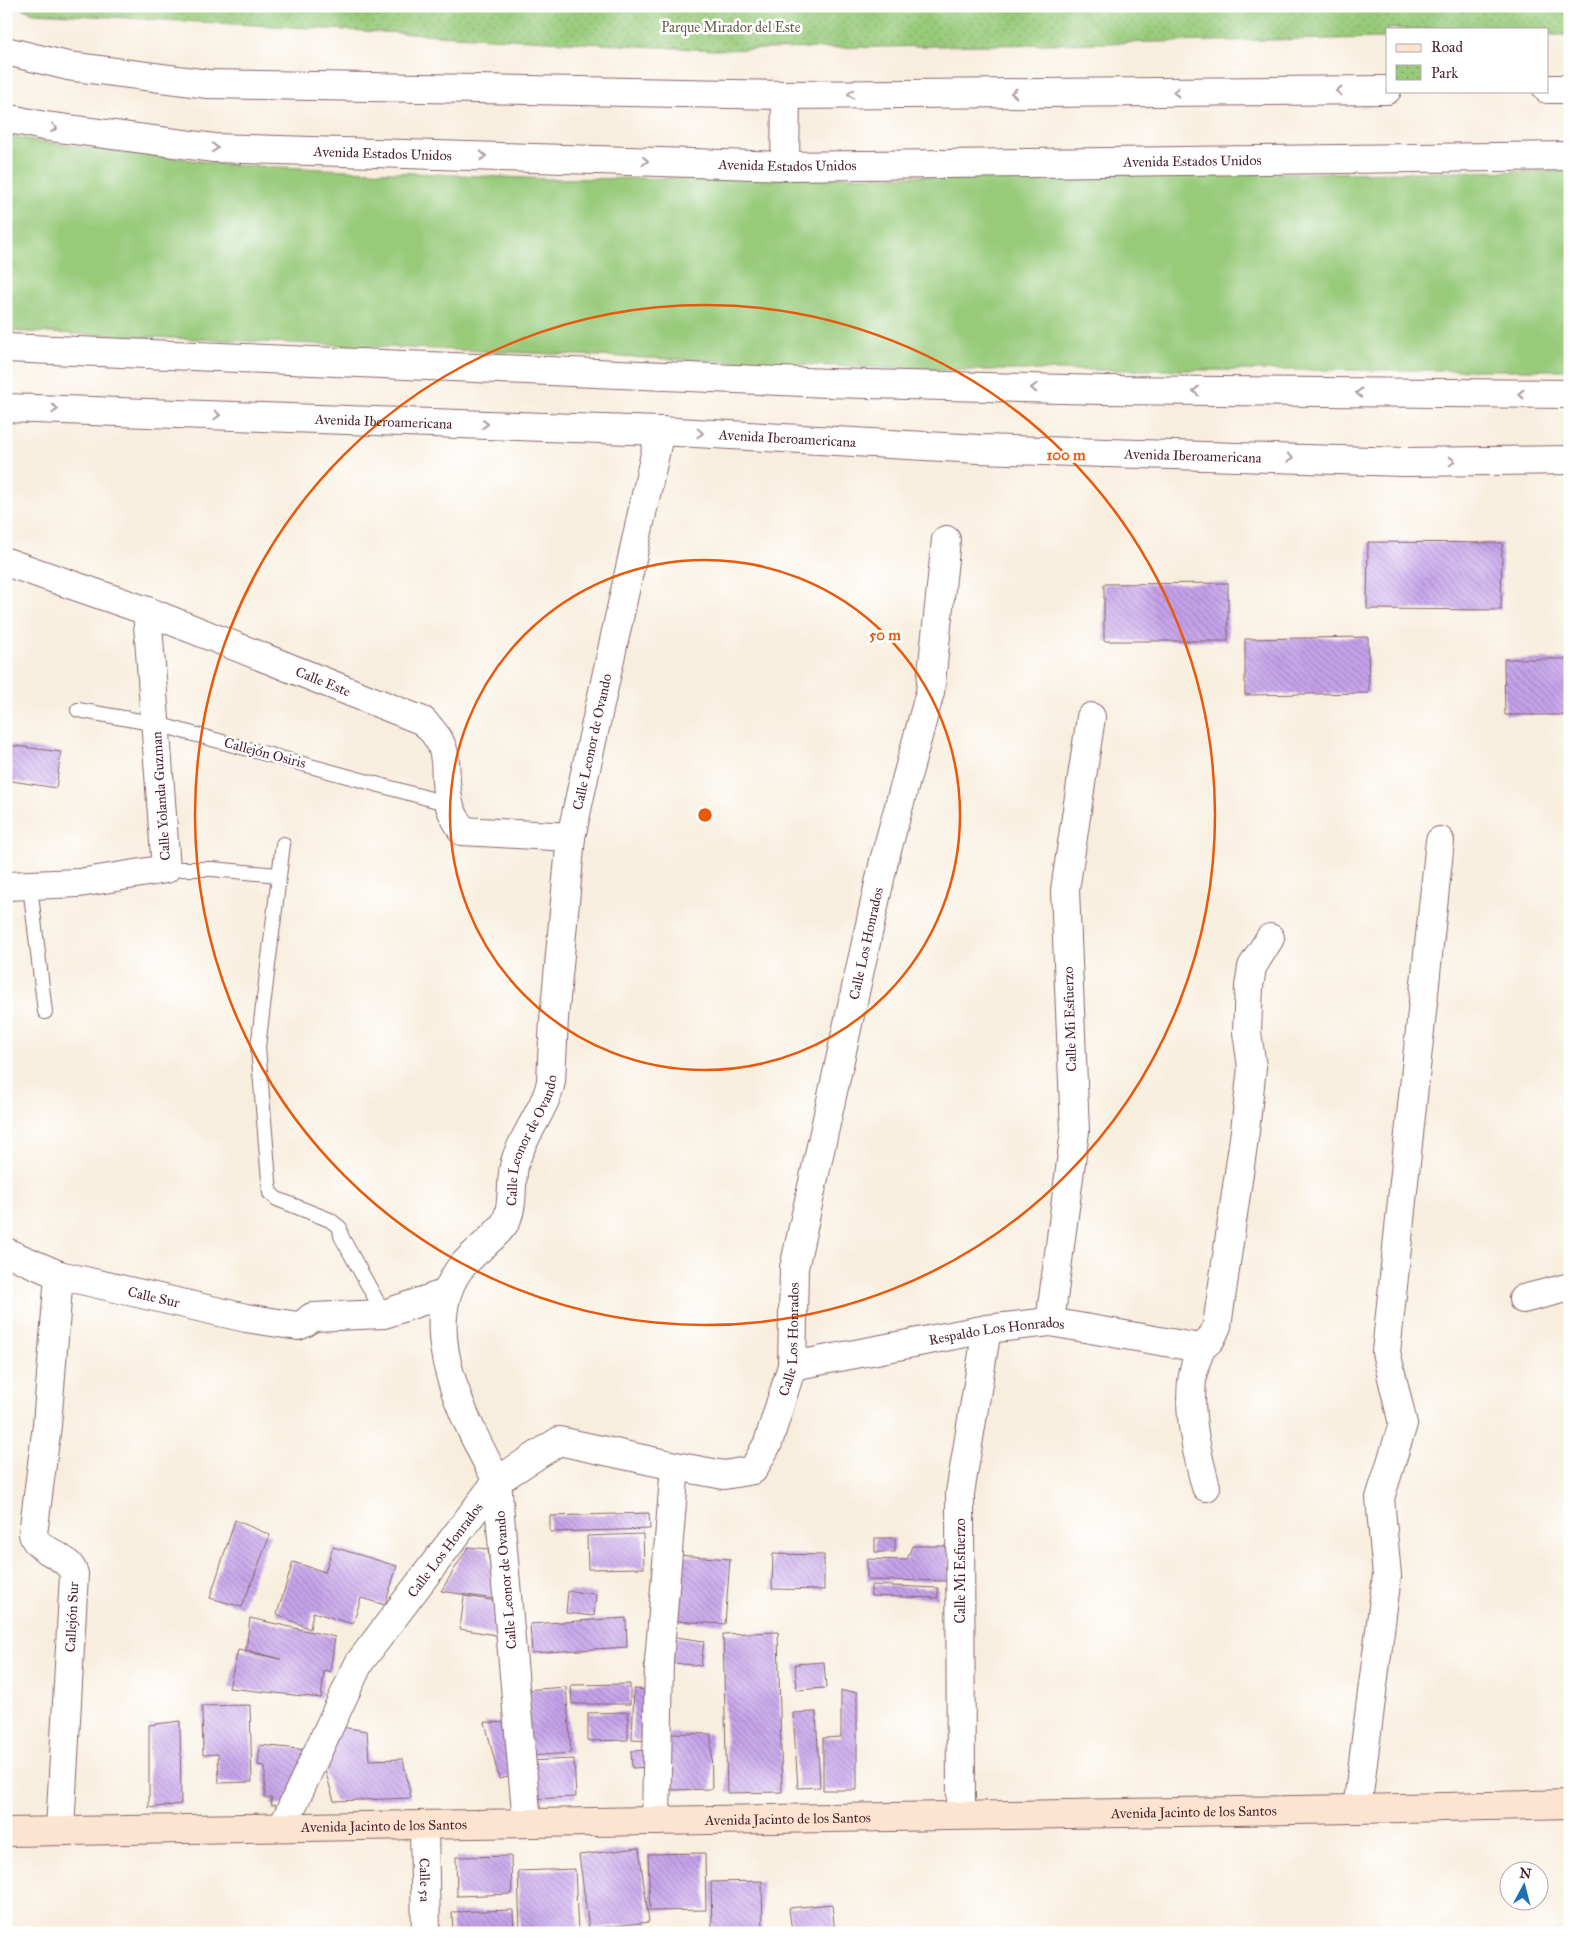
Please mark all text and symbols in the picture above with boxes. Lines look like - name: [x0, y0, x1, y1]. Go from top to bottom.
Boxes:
- park label: Parque Mirador del Este: [661, 19, 801, 37]
- legend: [1386, 28, 1548, 92]
- text: Road: [1431, 38, 1463, 56]
- text: Park: [1431, 64, 1458, 82]
- one-way arrow: [1334, 86, 1342, 96]
- one-way arrow: [1172, 87, 1180, 97]
- one-way arrow: [1009, 88, 1017, 98]
- one-way arrow: [847, 89, 854, 99]
- one-way arrow: [50, 122, 58, 133]
- one-way arrow: [212, 142, 220, 153]
- street label: Avenida Estados Unidos: [312, 143, 452, 164]
- one-way arrow: [479, 151, 487, 162]
- street label: Avenida Estados Unidos: [1122, 151, 1262, 170]
- street label: Avenida Estados Unidos: [717, 155, 857, 175]
- one-way arrow: [641, 156, 649, 167]
- one-way arrow: [1029, 383, 1037, 393]
- one-way arrow: [1192, 386, 1200, 396]
- one-way arrow: [1354, 388, 1362, 398]
- one-way arrow: [1517, 388, 1525, 399]
- one-way arrow: [51, 404, 59, 415]
- one-way arrow: [214, 410, 222, 420]
- street label: Avenida Iberoamericana: [314, 410, 453, 432]
- one-way arrow: [481, 419, 489, 430]
- street label: Avenida Iberoamericana: [717, 426, 857, 451]
- one-way arrow: [696, 427, 704, 438]
- street label: Avenida Iberoamericana: [1123, 445, 1262, 466]
- text: 100 m: [1046, 446, 1086, 464]
- one-way arrow: [1286, 453, 1294, 464]
- one-way arrow: [1449, 456, 1457, 466]
- text: 50 m: [869, 626, 901, 644]
- street label: Calle Este: [293, 663, 353, 700]
- street label: Calle Leonor de Ovando: [569, 672, 615, 812]
- street label: Calle Yolanda Guzman: [148, 730, 174, 861]
- street label: Callejón Osiris: [222, 734, 308, 772]
- centre of rings: [696, 806, 714, 824]
- street label: Calle Los Honrados: [845, 886, 886, 1001]
- street label: Calle Mi Esfuerzo: [1060, 966, 1080, 1072]
- street label: Calle Leonor de Ovando: [502, 1075, 560, 1207]
- street label: Calle Los Honrados: [775, 1282, 802, 1398]
- street label: Calle Sur: [126, 1283, 182, 1311]
- street label: Respaldo Los Honrados: [927, 1313, 1066, 1348]
- street label: Calle Los Honrados: [403, 1499, 486, 1601]
- street label: Calle Leonor de Ovando: [491, 1510, 521, 1650]
- street label: Calle Mi Esfuerzo: [952, 1518, 969, 1624]
- street label: Callejón Sur: [62, 1580, 82, 1653]
- street label: Avenida Jacinto de los Santos: [1110, 1802, 1277, 1822]
- street label: Avenida Jacinto de los Santos: [704, 1809, 871, 1829]
- street label: Avenida Jacinto de los Santos: [300, 1816, 467, 1836]
- street label: Calle 5a: [416, 1858, 434, 1902]
- north arrow: [1498, 1862, 1548, 1912]
- text: N: [1519, 1864, 1533, 1883]

